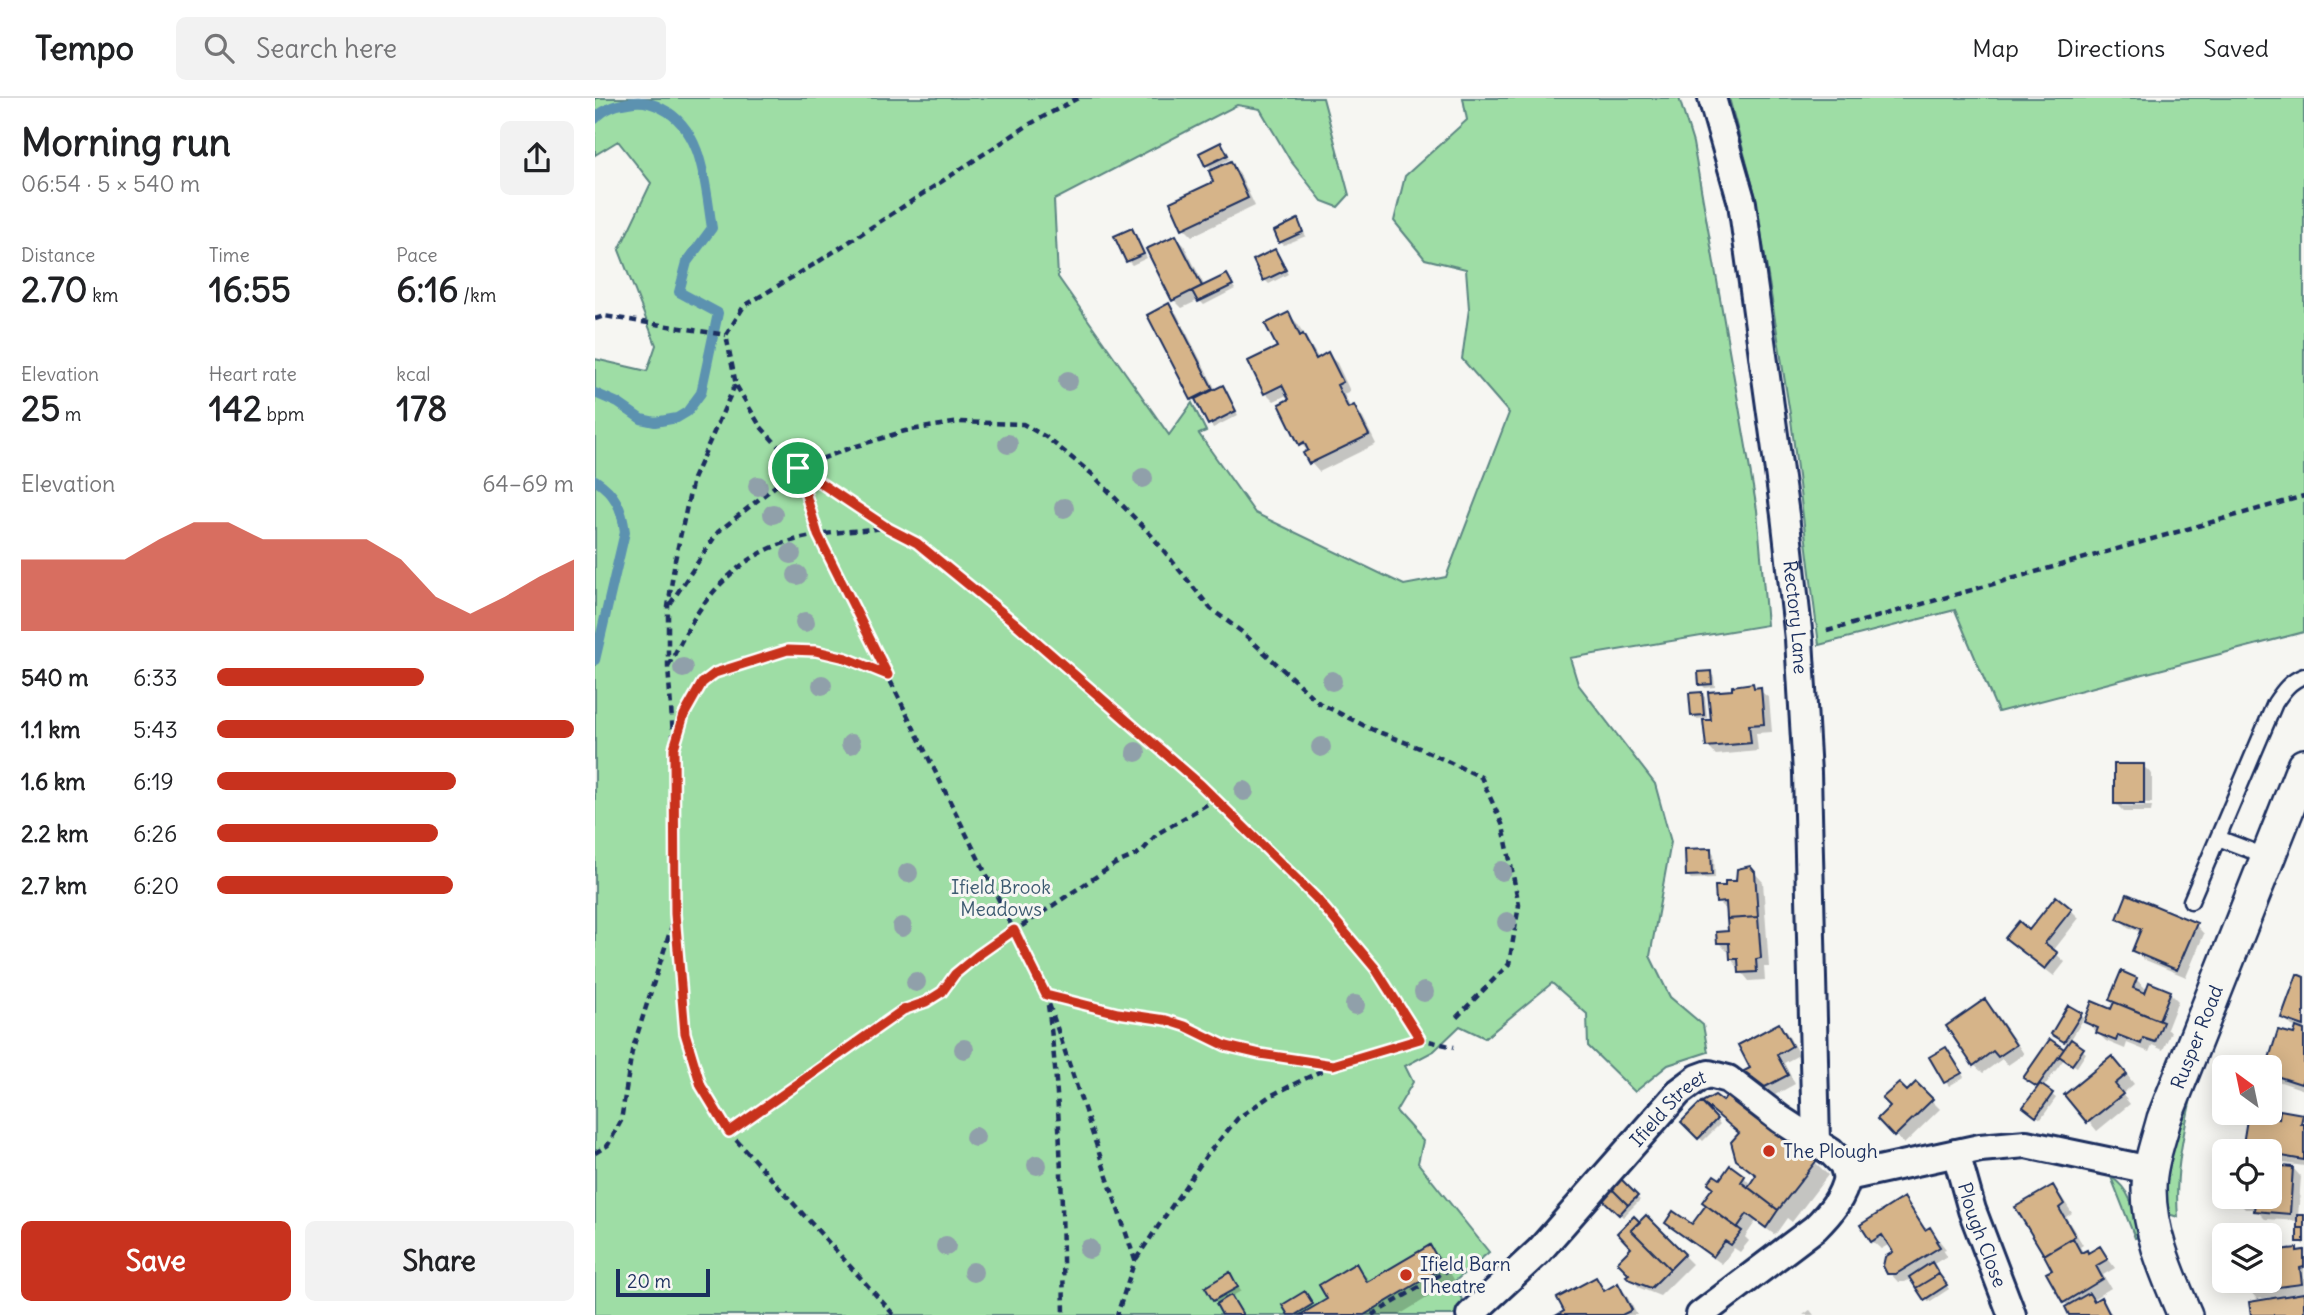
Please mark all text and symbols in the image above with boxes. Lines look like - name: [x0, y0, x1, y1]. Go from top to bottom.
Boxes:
- search box: [176, 17, 666, 80]
- text: Tempo: [35, 27, 134, 69]
- icon: search: [200, 29, 238, 67]
- text: Search here: [256, 32, 397, 65]
- text: Map: [1972, 33, 2019, 63]
- text: Directions: [2057, 33, 2165, 63]
- text: Saved: [2203, 33, 2269, 63]
- text: Morning run: [21, 119, 231, 166]
- button: share: [500, 121, 574, 195]
- text: 06:54 · 5 × 540 m: [21, 169, 200, 198]
- text: Distance: [21, 243, 95, 267]
- text: Time: [209, 243, 250, 267]
- text: Pace: [396, 243, 438, 267]
- text: 2.70: [21, 267, 88, 311]
- text: 16:55: [209, 267, 291, 311]
- text: 6:16: [396, 267, 459, 311]
- text: km: [88, 283, 119, 307]
- text: /km: [459, 283, 496, 307]
- text: Elevation: [21, 362, 99, 386]
- text: Heart rate: [209, 362, 297, 386]
- text: kcal: [396, 362, 431, 386]
- text: 25: [21, 386, 60, 430]
- text: 142: [209, 386, 262, 430]
- text: 178: [396, 386, 448, 430]
- text: m: [60, 402, 82, 426]
- text: bpm: [262, 402, 304, 426]
- pin: [768, 438, 828, 498]
- icon: arrive: [779, 449, 817, 487]
- text: Elevation: [21, 469, 115, 498]
- text: 64–69 m: [482, 469, 574, 498]
- street label: Rectory Lane: [1778, 559, 1813, 675]
- text: 540 m: [21, 663, 88, 692]
- text: 6:33: [133, 663, 178, 692]
- text: 1.1 km: [21, 715, 80, 744]
- text: 5:43: [133, 715, 178, 744]
- text: 1.6 km: [21, 767, 86, 796]
- text: 6:19: [133, 767, 174, 796]
- text: 2.2 km: [21, 819, 88, 848]
- text: 6:26: [133, 819, 177, 848]
- text: 2.7 km: [21, 871, 87, 900]
- text: 6:20: [133, 871, 179, 900]
- park label: Ifield Brook Meadows: [951, 875, 1051, 921]
- street label: Rusper Road: [2165, 982, 2228, 1092]
- north arrow: [2212, 1055, 2282, 1125]
- map controls: [2212, 1055, 2282, 1293]
- street label: Ifield Street: [1625, 1064, 1709, 1152]
- place label: The Plough: [1783, 1139, 1878, 1163]
- button: locate: [2212, 1139, 2282, 1209]
- marker: The Plough: [1761, 1143, 1777, 1159]
- street label: Plough Close: [1953, 1180, 2012, 1291]
- button: Save: [21, 1221, 291, 1301]
- button: Share: [305, 1221, 574, 1301]
- button: layers: [2212, 1223, 2282, 1293]
- place label: Ifield Barn Theatre: [1420, 1252, 1511, 1298]
- scale bar: [616, 1266, 711, 1298]
- marker: Ifield Barn Theatre: [1398, 1267, 1414, 1283]
- text: 20 m: [627, 1269, 671, 1293]

